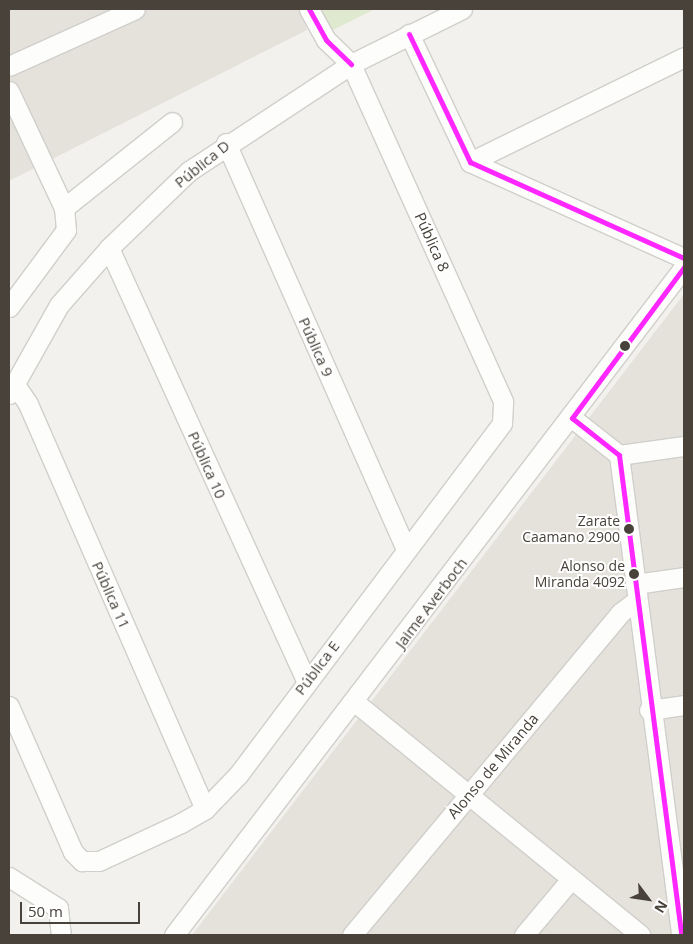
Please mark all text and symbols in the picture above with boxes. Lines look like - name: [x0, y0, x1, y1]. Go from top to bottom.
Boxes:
- street label: Pública D: [171, 136, 233, 192]
- street label: Pública 8: [411, 210, 453, 274]
- street label: Pública 9: [295, 315, 337, 379]
- unlabelled marker: [620, 341, 630, 351]
- street label: Pública 10: [184, 429, 230, 501]
- place label: Zarate Caamano 2900: [522, 513, 620, 546]
- marker: Zarate Caamano 2900: [624, 524, 634, 534]
- street label: Jaime Averboch: [391, 554, 471, 652]
- place label: Alonso de Miranda 4092: [535, 558, 625, 590]
- street label: Pública 11: [88, 559, 134, 631]
- marker: Alonso de Miranda 4092: [629, 569, 639, 579]
- street label: Pública E: [291, 638, 343, 698]
- street label: Alonso de Miranda: [444, 710, 542, 822]
- north arrow: [623, 874, 673, 924]
- scale bar: [22, 892, 142, 924]
- text: N: [650, 897, 672, 917]
- text: 50 m: [28, 901, 63, 921]

